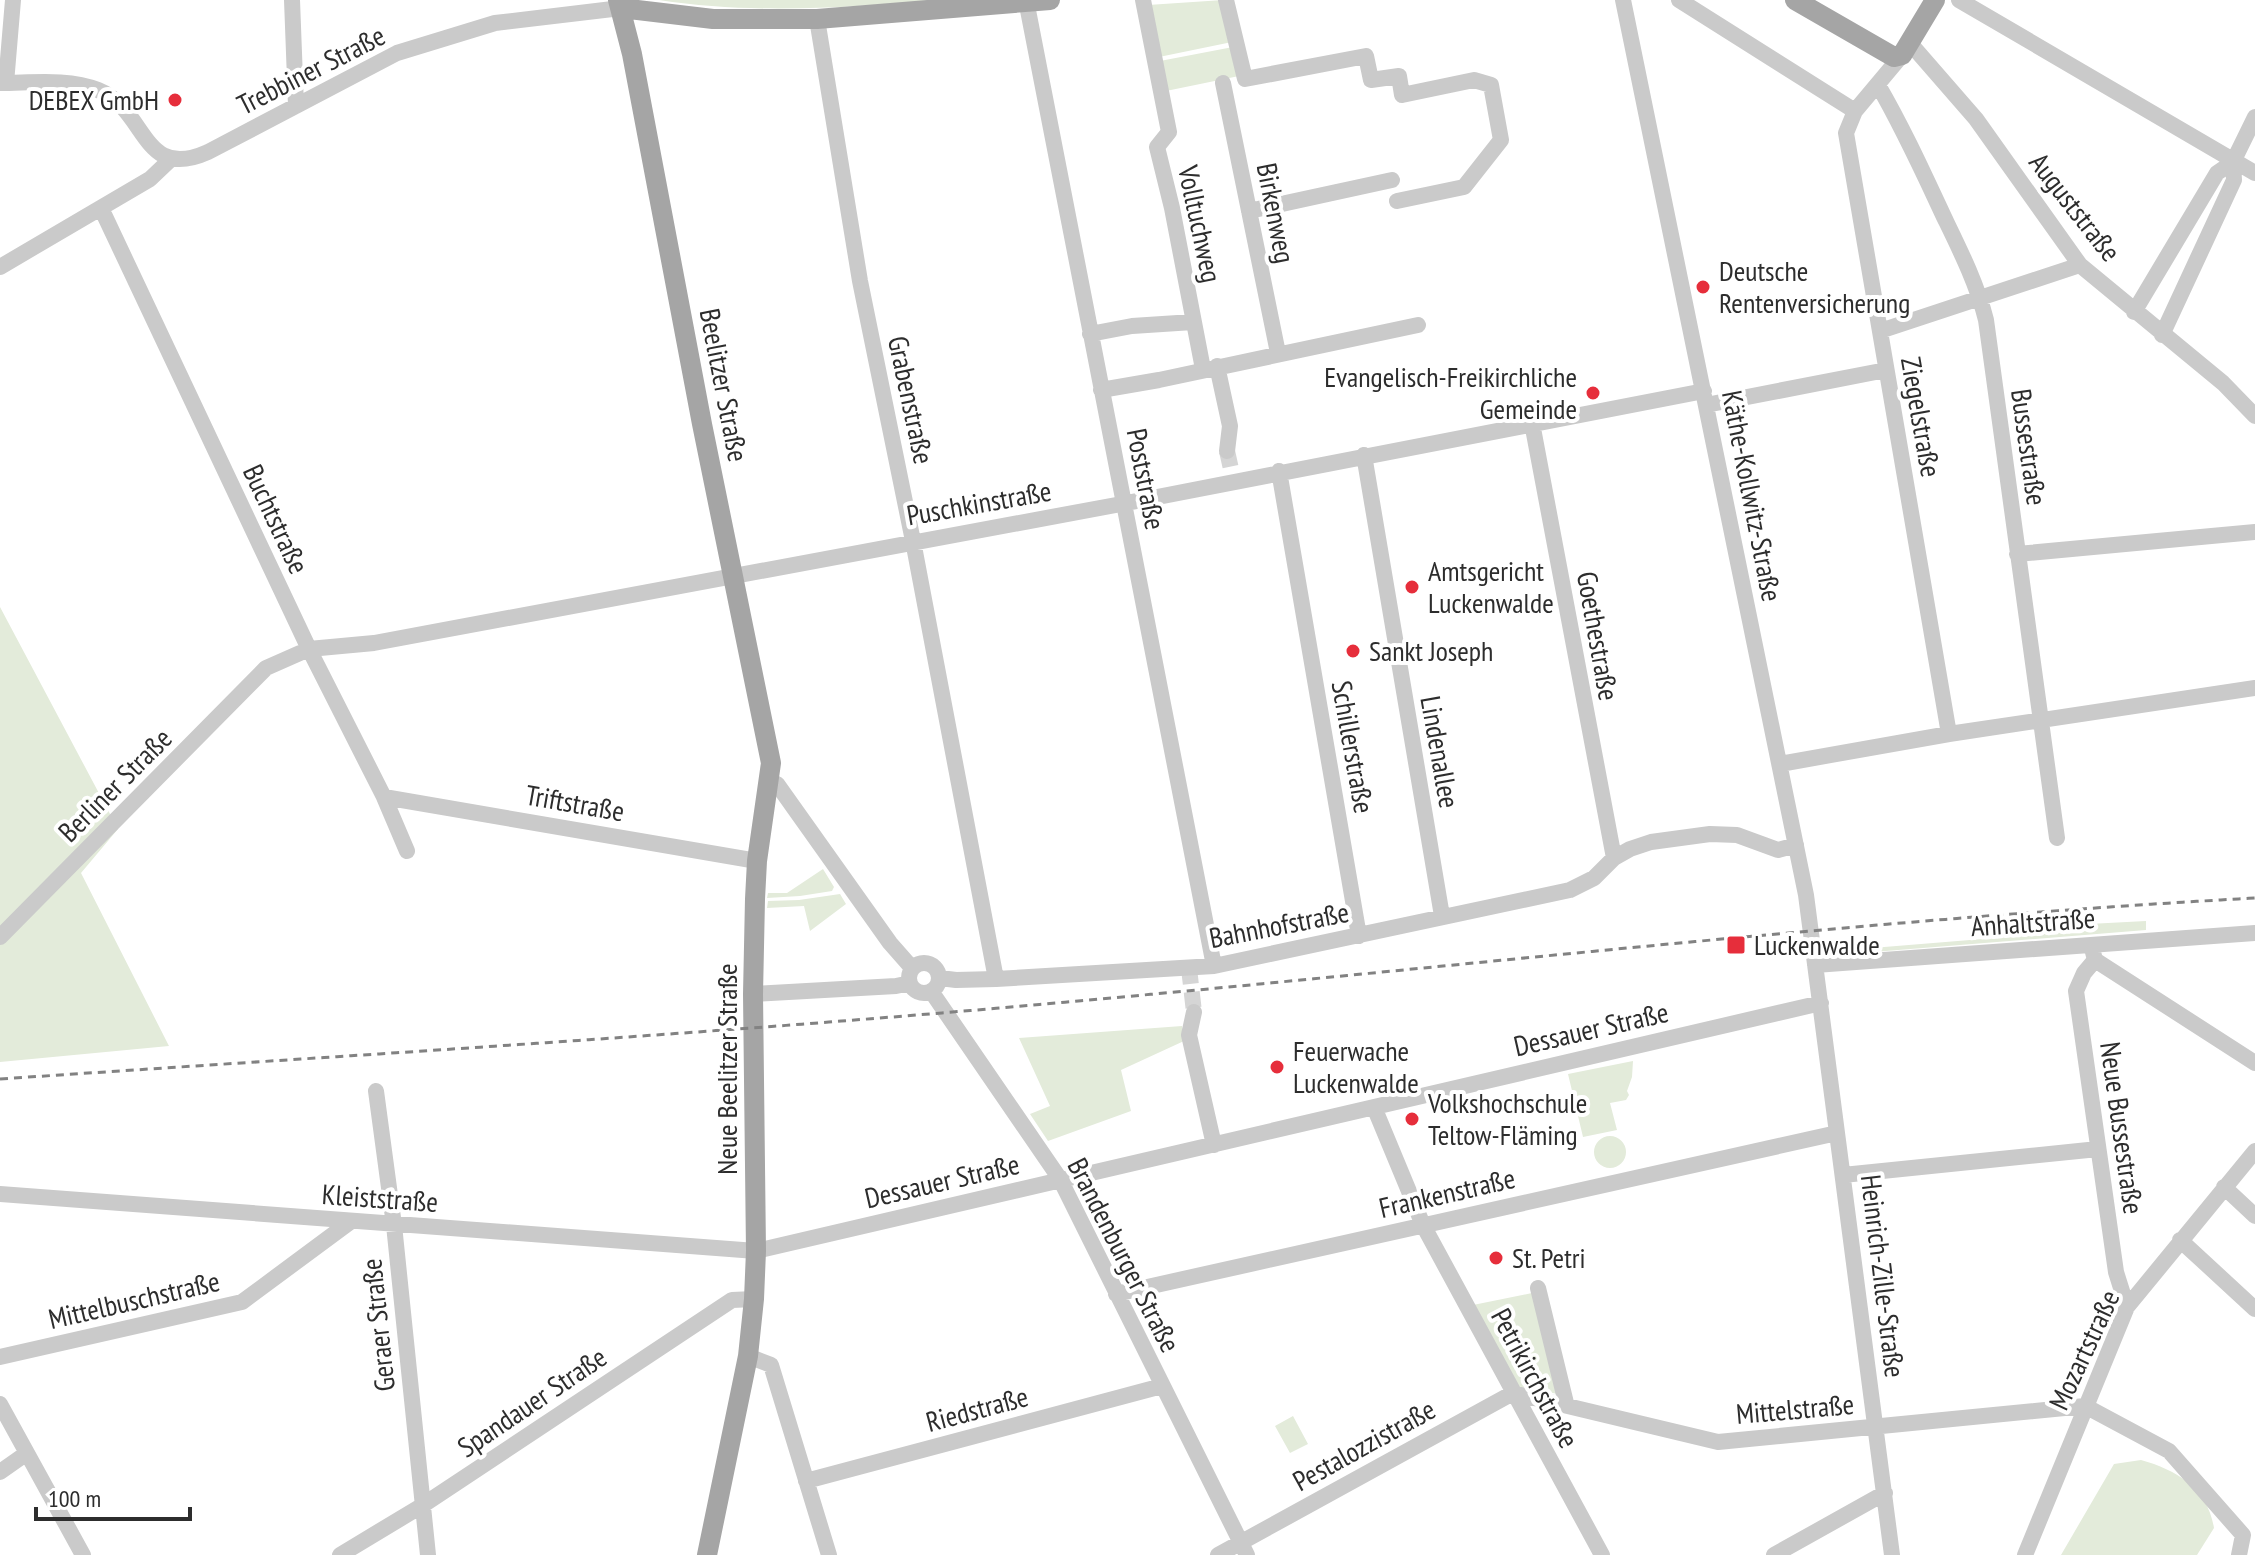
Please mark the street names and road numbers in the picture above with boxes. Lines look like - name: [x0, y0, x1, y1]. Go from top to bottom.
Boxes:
- street label: Trebbiner Straße: [231, 17, 391, 123]
- street label: Auguststraße: [2021, 145, 2129, 269]
- street label: Birkenweg: [1249, 160, 1304, 266]
- street label: Volltuchweg: [1170, 161, 1231, 286]
- street label: Beelitzer Straße: [692, 305, 757, 465]
- street label: Grabenstraße: [880, 333, 943, 467]
- street label: Ziegelstraße: [1893, 354, 1950, 480]
- street label: Bussestraße: [2003, 386, 2056, 507]
- street label: Käthe-Kollwitz-Straße: [1714, 387, 1791, 604]
- street label: Poststraße: [1119, 425, 1174, 533]
- street label: Buchtstraße: [235, 458, 318, 579]
- street label: Puschkinstraße: [904, 472, 1054, 533]
- street label: Goethestraße: [1569, 569, 1628, 703]
- street label: Schillerstraße: [1324, 678, 1383, 816]
- street label: Lindenallee: [1412, 693, 1469, 811]
- street label: Berliner Straße: [50, 720, 179, 849]
- street label: Triftstraße: [523, 776, 627, 829]
- street label: Bahnhofstraße: [1206, 893, 1352, 956]
- street label: Anhaltstraße: [1970, 899, 2096, 944]
- street label: Neue Beelitzer Straße: [708, 963, 745, 1175]
- street label: Dessauer Straße: [1510, 993, 1672, 1064]
- street label: Neue Bussestraße: [2092, 1040, 2153, 1216]
- street label: Dessauer Straße: [861, 1145, 1023, 1216]
- street label: Brandenburger Straße: [1060, 1151, 1189, 1358]
- street label: Frankenstraße: [1375, 1159, 1518, 1226]
- street label: Heinrich-Zille-Straße: [1853, 1172, 1914, 1379]
- street label: Kleiststraße: [321, 1175, 439, 1220]
- street label: Geraer Straße: [352, 1257, 403, 1393]
- street label: Mittelbuschstraße: [45, 1262, 223, 1337]
- street label: Mozartstraße: [2040, 1284, 2127, 1416]
- street label: Petrikirchstraße: [1483, 1302, 1588, 1454]
- street label: Spandauer Straße: [450, 1338, 613, 1465]
- street label: Riedstraße: [922, 1377, 1032, 1440]
- street label: Mittelstraße: [1734, 1385, 1856, 1432]
- street label: Pestalozzistraße: [1286, 1390, 1442, 1499]

